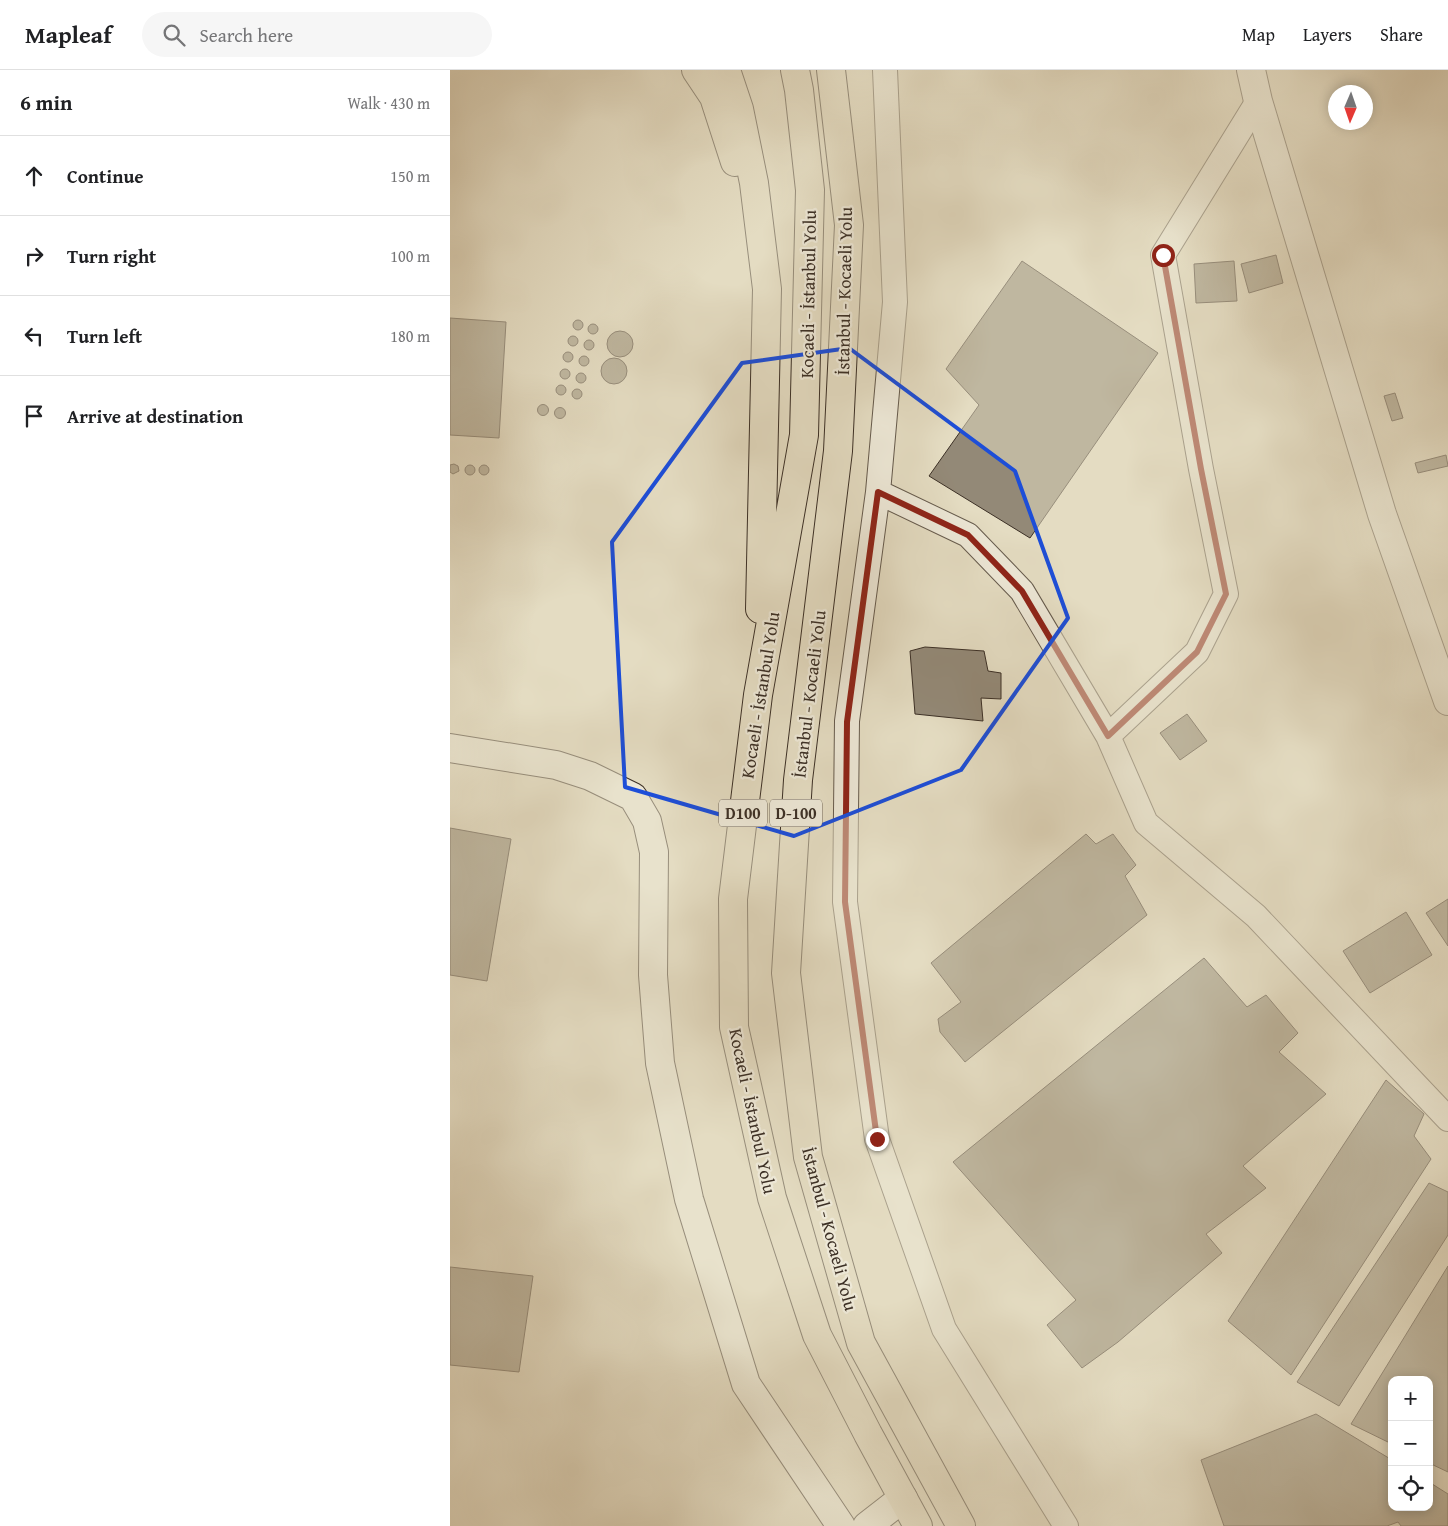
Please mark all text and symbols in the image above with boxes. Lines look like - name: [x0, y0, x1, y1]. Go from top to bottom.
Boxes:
- search box: [142, 12, 492, 57]
- text: Mapleaf: [25, 17, 112, 52]
- icon: search: [160, 21, 188, 49]
- text: Search here: [200, 21, 293, 49]
- text: Map: [1242, 21, 1275, 48]
- text: Layers: [1303, 21, 1352, 48]
- text: Share: [1380, 21, 1423, 48]
- north arrow: [1328, 85, 1373, 130]
- text: 6 min: [20, 87, 72, 118]
- text: Walk · 430 m: [347, 91, 430, 115]
- icon: ahead: [20, 162, 48, 190]
- text: Continue: [67, 162, 144, 190]
- text: 150 m: [390, 164, 430, 188]
- street label: İstanbul - Kocaeli Yolu: [829, 206, 859, 375]
- street label: Kocaeli - İstanbul Yolu: [793, 209, 823, 378]
- icon: right: [20, 242, 48, 270]
- text: Turn right: [67, 242, 156, 270]
- text: 100 m: [390, 244, 430, 268]
- route start: [1152, 244, 1175, 267]
- icon: left: [20, 322, 48, 350]
- text: Turn left: [67, 322, 142, 350]
- text: 180 m: [390, 324, 430, 348]
- icon: arrive: [20, 402, 48, 430]
- text: Arrive at destination: [67, 402, 243, 430]
- street label: Kocaeli - İstanbul Yolu: [733, 609, 787, 780]
- street label: İstanbul - Kocaeli Yolu: [785, 609, 833, 779]
- road number: D100: [719, 800, 767, 826]
- road number: D-100: [770, 800, 822, 826]
- street label: Kocaeli - İstanbul Yolu: [722, 1026, 784, 1196]
- route end: [866, 1128, 889, 1151]
- street label: İstanbul - Kocaeli Yolu: [795, 1144, 865, 1314]
- map controls: [1388, 1376, 1433, 1511]
- button: +: [1388, 1376, 1433, 1421]
- button: −: [1388, 1421, 1433, 1466]
- button: locate: [1388, 1466, 1433, 1511]

